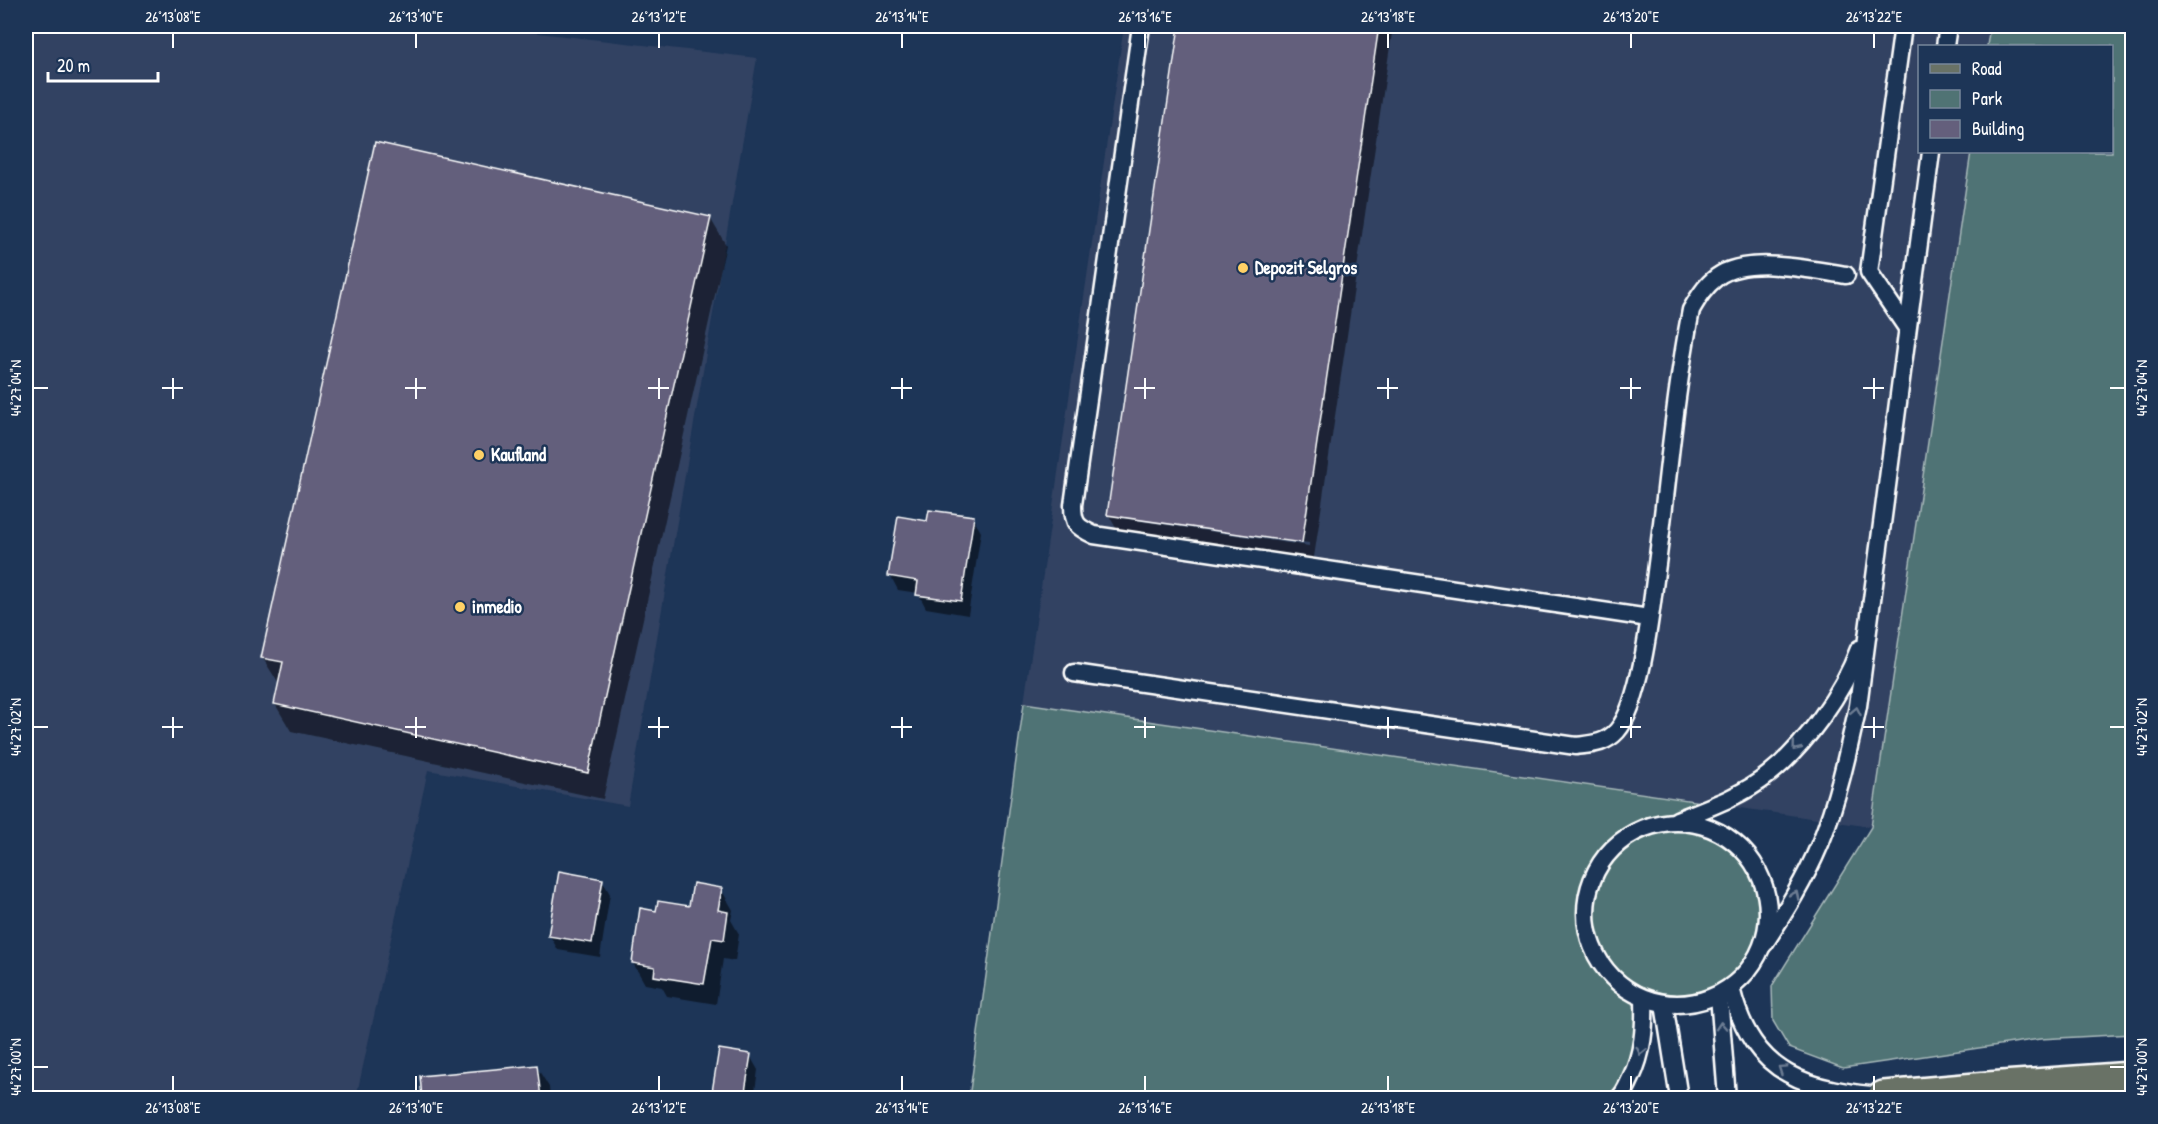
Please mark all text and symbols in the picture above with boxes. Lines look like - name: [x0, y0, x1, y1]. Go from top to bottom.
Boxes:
- text: 26°13'08"E: [145, 6, 201, 27]
- text: 26°13'10"E: [389, 6, 444, 27]
- text: 26°13'12"E: [632, 6, 687, 27]
- text: 26°13'14"E: [875, 6, 929, 27]
- text: 26°13'16"E: [1118, 6, 1172, 27]
- text: 26°13'18"E: [1361, 6, 1415, 27]
- text: 26°13'20"E: [1603, 6, 1659, 27]
- text: 26°13'22"E: [1846, 6, 1903, 27]
- scale bar: [48, 45, 158, 83]
- legend: [1918, 45, 2113, 153]
- text: 20 m: [57, 53, 90, 78]
- text: Road: [1972, 56, 2002, 81]
- text: Park: [1972, 86, 2003, 111]
- text: Building: [1972, 116, 2024, 141]
- place label: Depozit Selgros: [1255, 255, 1357, 281]
- marker: Depozit Selgros: [1236, 261, 1250, 275]
- text: 44°27'04"N: [5, 360, 26, 416]
- text: 44°27'04"N: [2131, 360, 2152, 416]
- place label: Kaufland: [491, 442, 546, 467]
- marker: Kaufland: [472, 448, 486, 462]
- place label: inmedio: [472, 594, 523, 619]
- marker: inmedio: [453, 600, 467, 614]
- text: 44°27'02"N: [5, 698, 26, 756]
- text: 44°27'02"N: [2131, 698, 2152, 756]
- one-way arrow: [1849, 706, 1862, 716]
- one-way arrow: [1792, 740, 1803, 751]
- one-way arrow: [1788, 891, 1799, 902]
- one-way arrow: [1715, 1021, 1728, 1030]
- text: 44°27'00"N: [5, 1038, 26, 1096]
- text: 44°27'00"N: [2131, 1038, 2152, 1096]
- one-way arrow: [1635, 1046, 1648, 1056]
- one-way arrow: [1777, 1065, 1788, 1076]
- text: 26°13'08"E: [145, 1097, 201, 1118]
- text: 26°13'10"E: [389, 1097, 444, 1118]
- text: 26°13'12"E: [632, 1097, 687, 1118]
- text: 26°13'14"E: [875, 1097, 929, 1118]
- text: 26°13'16"E: [1118, 1097, 1172, 1118]
- text: 26°13'18"E: [1361, 1097, 1415, 1118]
- text: 26°13'20"E: [1603, 1097, 1659, 1118]
- text: 26°13'22"E: [1846, 1097, 1903, 1118]

